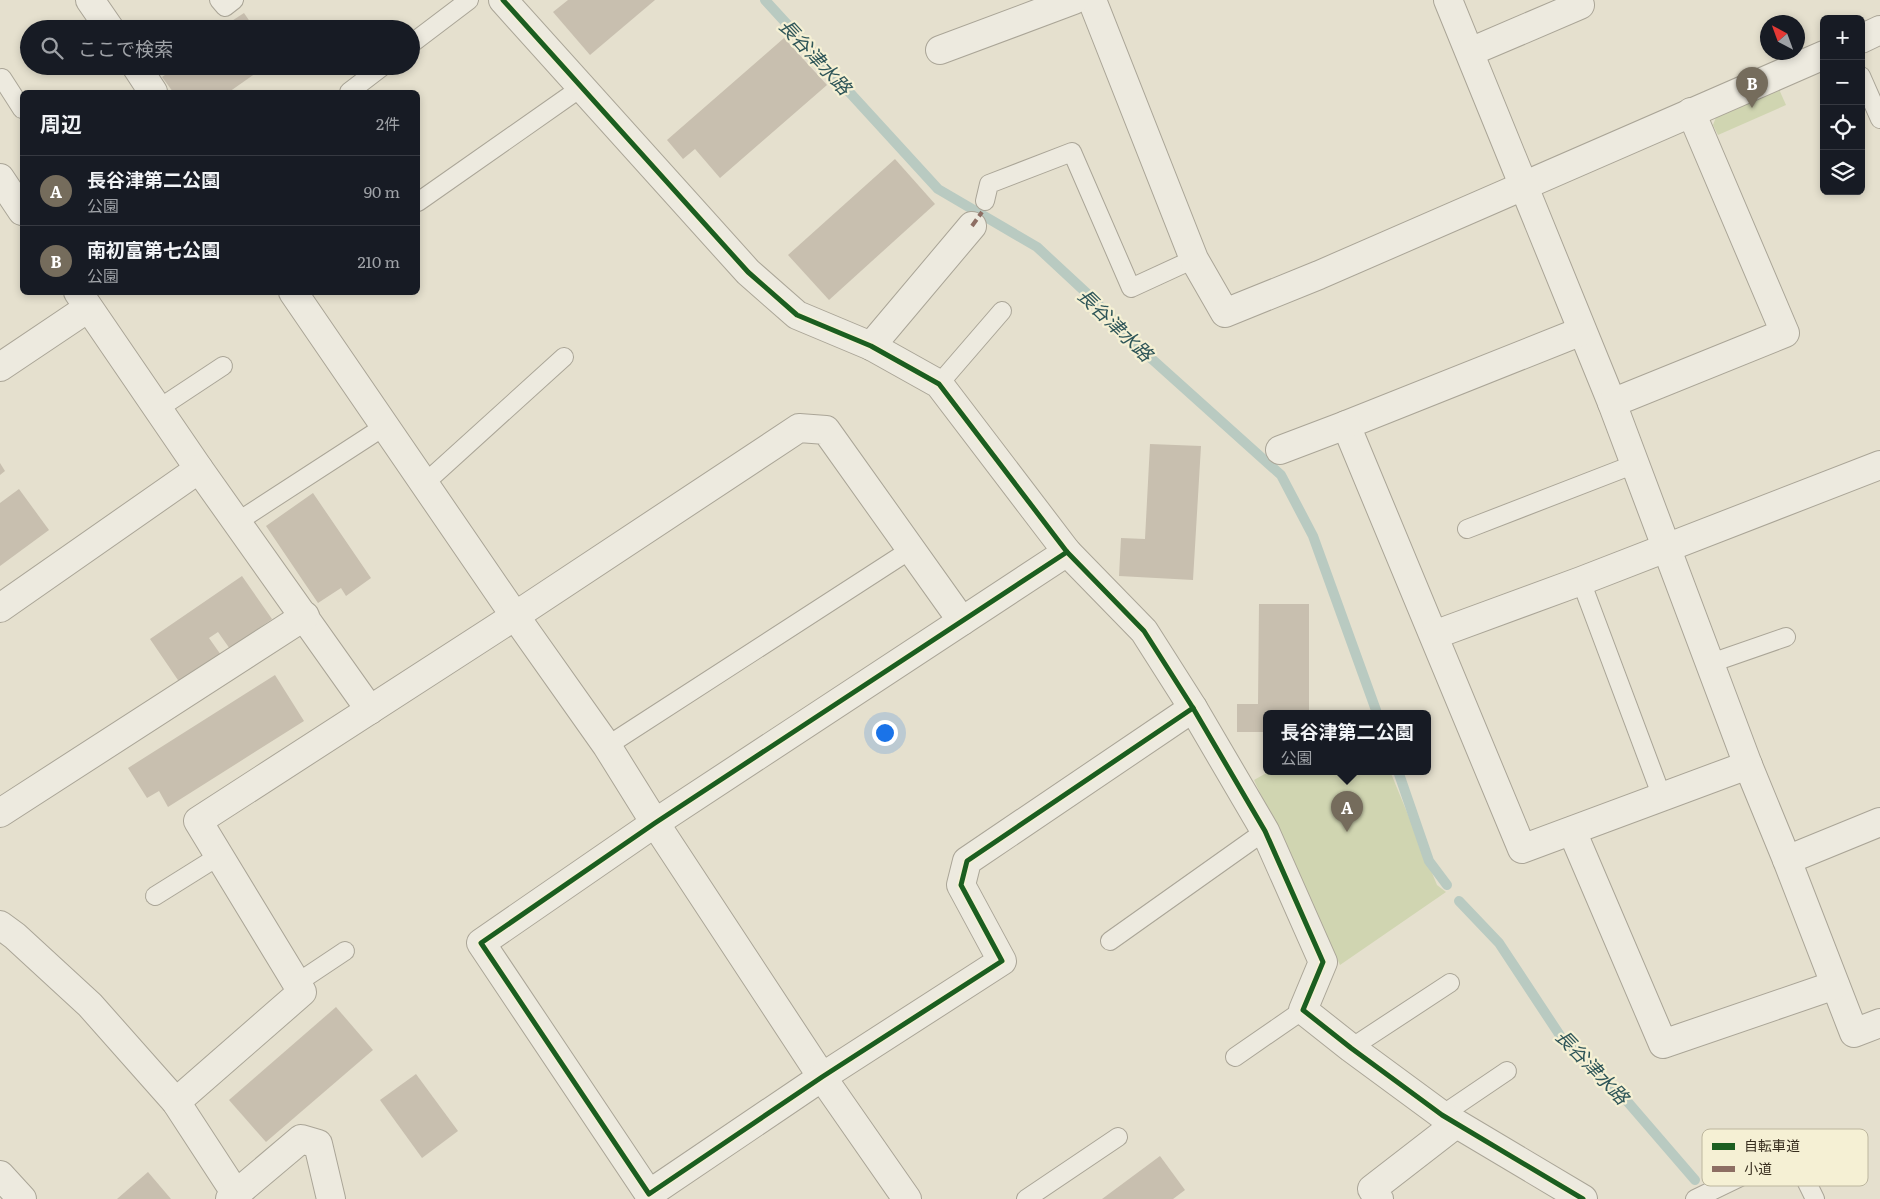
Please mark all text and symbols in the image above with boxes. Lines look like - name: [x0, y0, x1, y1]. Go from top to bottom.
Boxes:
- water label: 長谷津水路: [773, 12, 860, 102]
- north arrow: [1760, 15, 1805, 60]
- map controls: [1820, 15, 1865, 195]
- button: +: [1820, 15, 1865, 60]
- search box: [20, 20, 420, 75]
- icon: search: [38, 34, 66, 62]
- text: ここで検索: [78, 34, 173, 62]
- button: −: [1820, 60, 1865, 105]
- pin: B: [1736, 67, 1768, 108]
- button: locate: [1820, 105, 1865, 150]
- text: 周辺: [40, 107, 82, 138]
- text: 2件: [376, 111, 400, 135]
- button: layers: [1820, 150, 1865, 195]
- text: 長谷津第二公園: [87, 165, 220, 193]
- text: A: [50, 179, 62, 203]
- text: 90 m: [364, 179, 400, 203]
- text: 公園: [87, 193, 119, 217]
- text: 南初富第七公園: [87, 235, 220, 263]
- text: B: [50, 249, 62, 273]
- text: 210 m: [357, 249, 400, 273]
- text: 公園: [87, 263, 119, 287]
- water label: 長谷津水路: [1072, 281, 1161, 368]
- popup: [1263, 710, 1431, 775]
- text: 長谷津第二公園: [1280, 717, 1414, 745]
- your location: [872, 720, 898, 746]
- text: 公園: [1280, 745, 1313, 769]
- pin: A: [1331, 791, 1363, 832]
- water label: 長谷津水路: [1550, 1022, 1637, 1111]
- legend: [1702, 1129, 1868, 1186]
- text: 自転車道: [1744, 1135, 1800, 1155]
- text: 小道: [1744, 1158, 1772, 1178]

